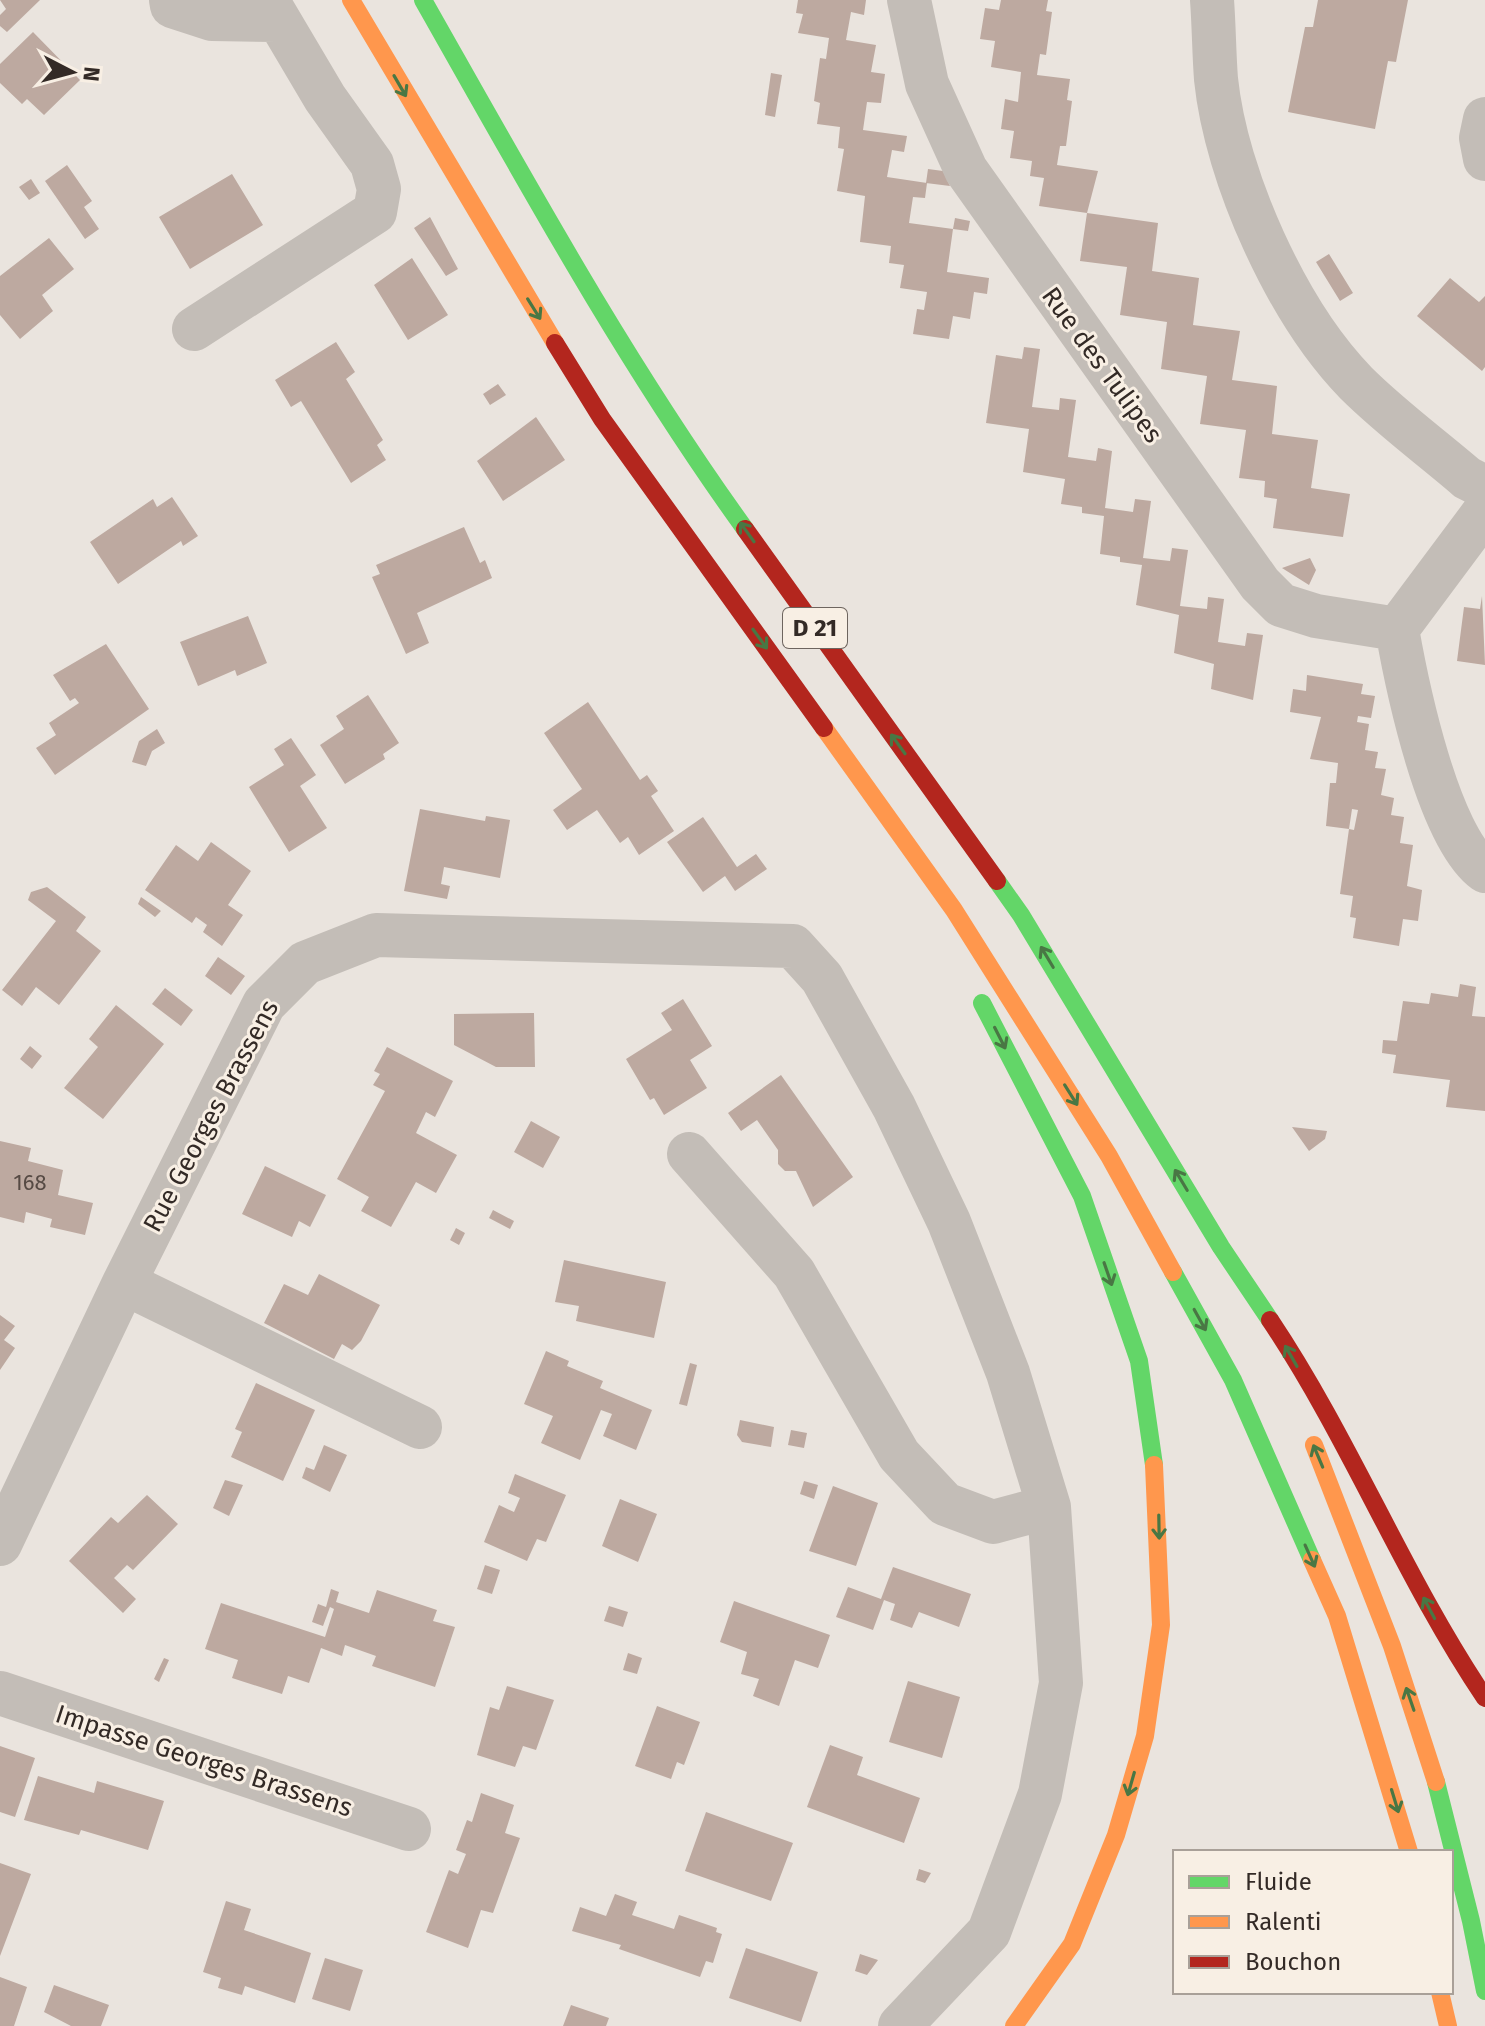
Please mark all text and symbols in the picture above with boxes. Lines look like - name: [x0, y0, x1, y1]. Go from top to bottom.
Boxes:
- north arrow: [32, 32, 112, 112]
- text: N: [77, 65, 106, 83]
- one-way arrow: [392, 74, 408, 97]
- street label: Rue des Tulipes: [1035, 281, 1169, 449]
- one-way arrow: [527, 297, 543, 320]
- one-way arrow: [739, 522, 755, 544]
- road number: D 21: [783, 608, 847, 648]
- one-way arrow: [751, 628, 768, 649]
- one-way arrow: [890, 734, 907, 755]
- one-way arrow: [1038, 946, 1054, 969]
- street label: Rue Georges Brassens: [137, 995, 285, 1237]
- one-way arrow: [993, 1026, 1009, 1050]
- one-way arrow: [1063, 1083, 1079, 1106]
- house number: 168: [13, 1169, 47, 1196]
- one-way arrow: [1173, 1169, 1189, 1192]
- one-way arrow: [1102, 1261, 1117, 1286]
- one-way arrow: [1193, 1308, 1208, 1332]
- one-way arrow: [1283, 1345, 1299, 1368]
- one-way arrow: [1310, 1444, 1325, 1469]
- one-way arrow: [1151, 1513, 1167, 1540]
- one-way arrow: [1304, 1543, 1319, 1567]
- one-way arrow: [1421, 1597, 1437, 1621]
- one-way arrow: [1402, 1687, 1417, 1712]
- street label: Impasse Georges Brassens: [52, 1698, 356, 1824]
- one-way arrow: [1123, 1771, 1138, 1797]
- one-way arrow: [1388, 1788, 1403, 1814]
- legend: [1173, 1850, 1453, 1994]
- text: Fluide: [1245, 1868, 1312, 1896]
- text: Ralenti: [1245, 1908, 1322, 1936]
- text: Bouchon: [1245, 1948, 1341, 1976]

